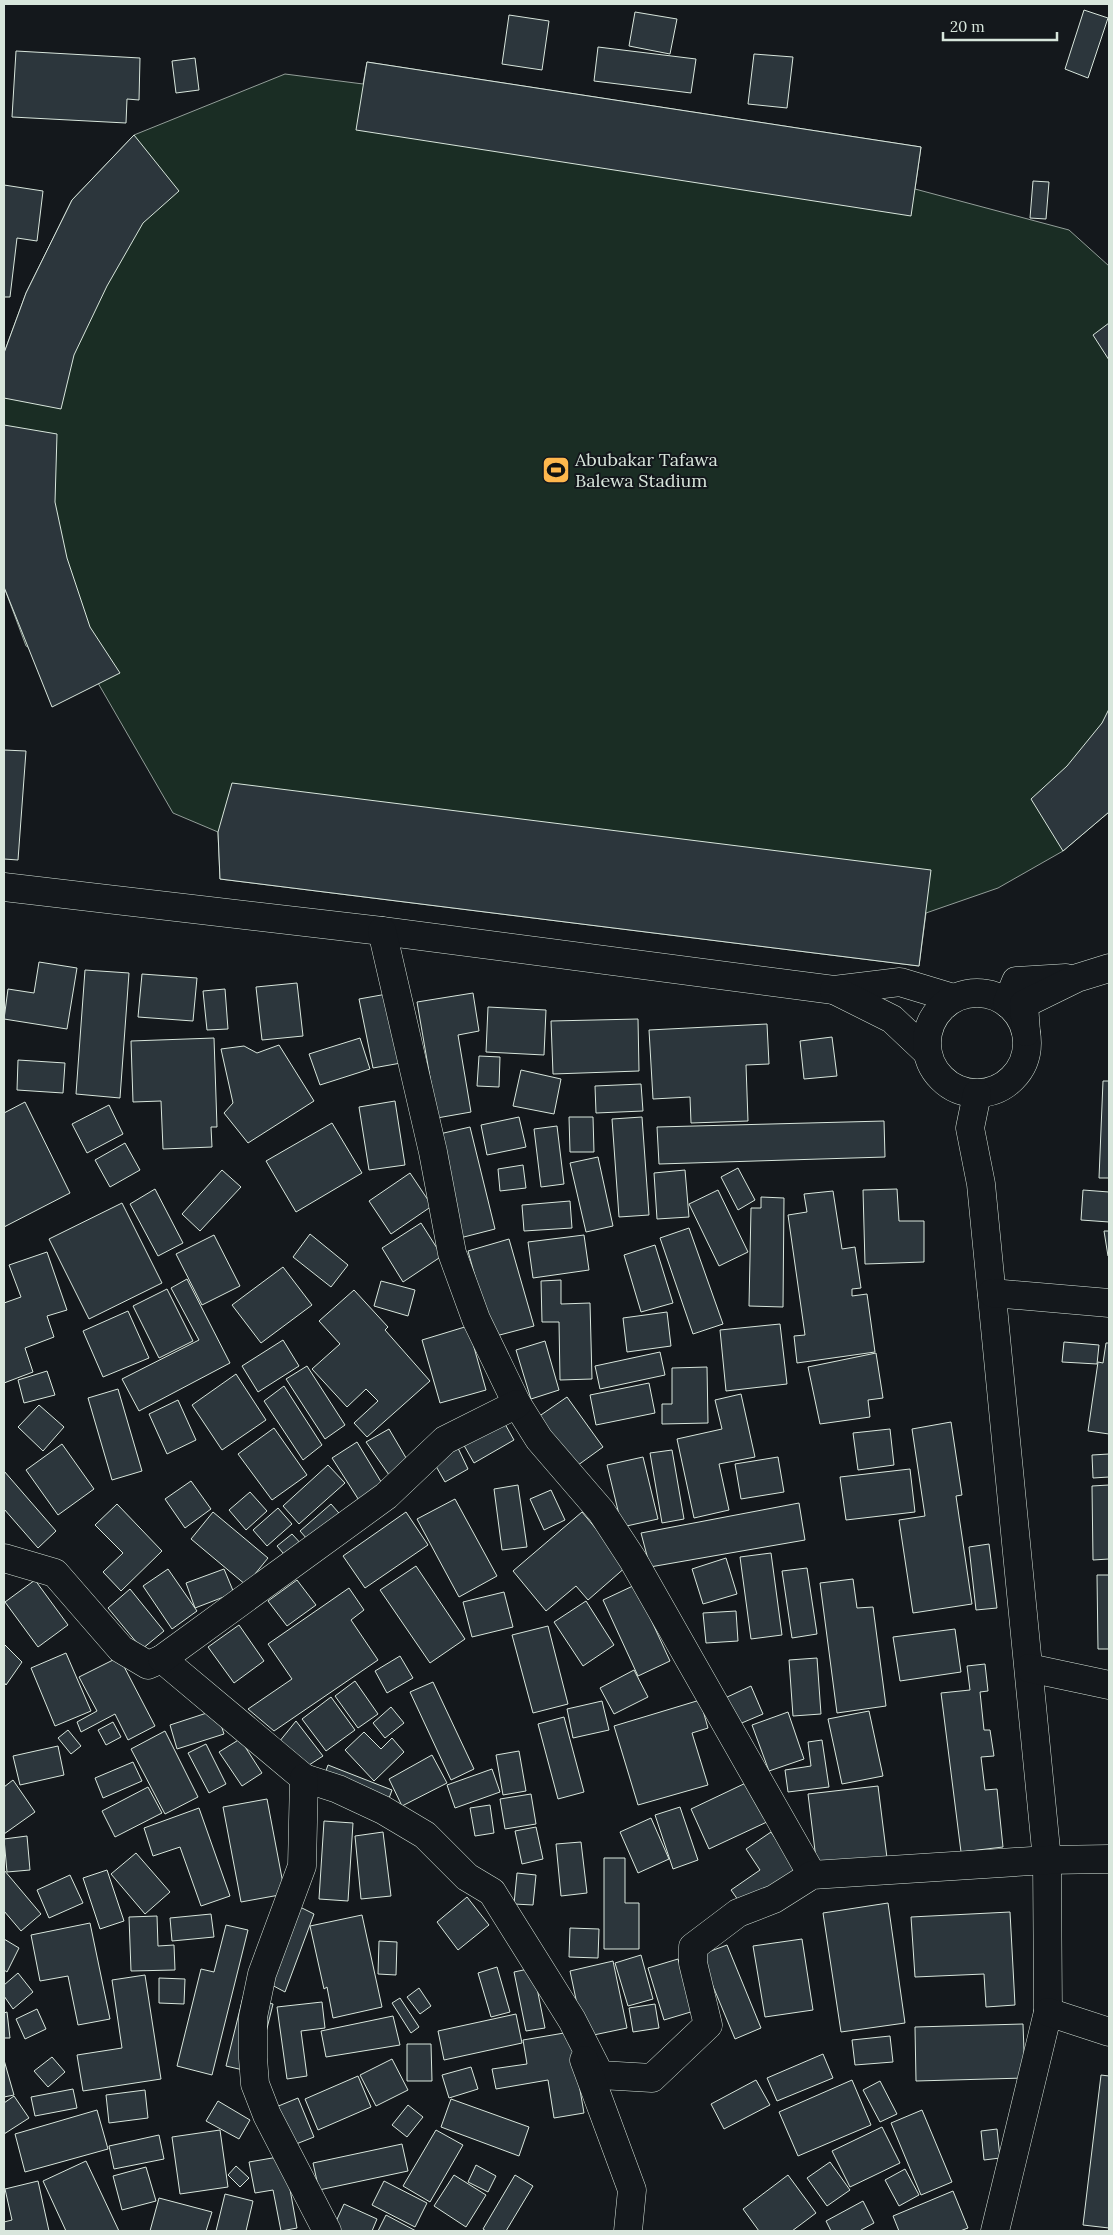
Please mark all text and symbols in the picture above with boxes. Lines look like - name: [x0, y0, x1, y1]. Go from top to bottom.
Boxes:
- scale bar: [943, 10, 1057, 42]
- text: 20 m: [950, 17, 985, 36]
- place label: Abubakar Tafawa Balewa Stadium: [574, 448, 718, 492]
- sports icon: Abubakar Tafawa Balewa Stadium: [541, 455, 571, 485]

